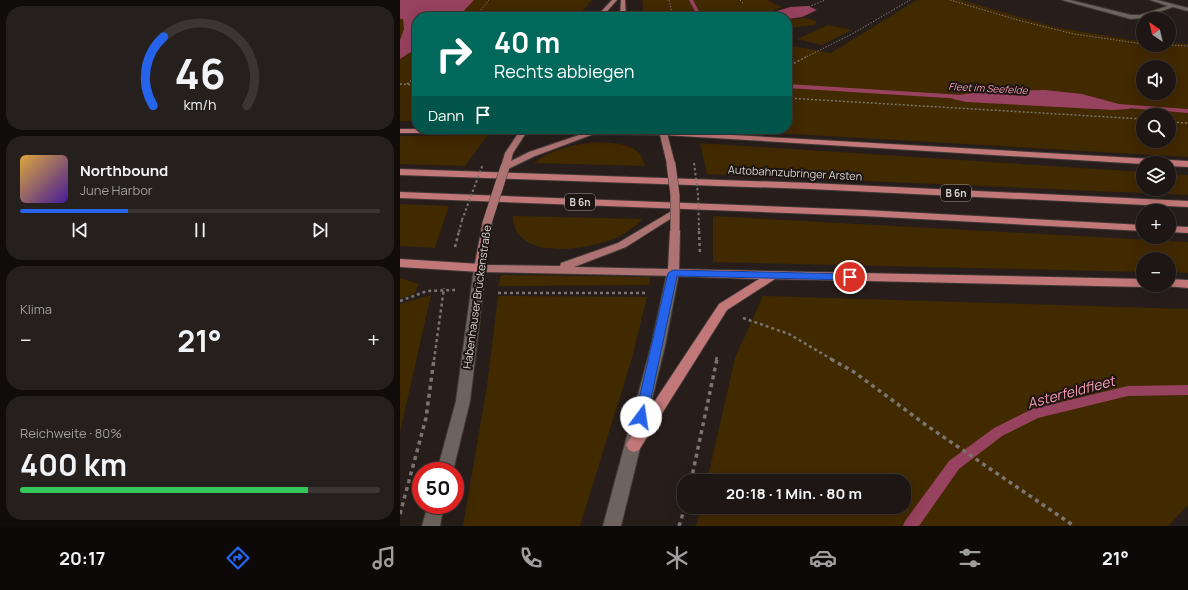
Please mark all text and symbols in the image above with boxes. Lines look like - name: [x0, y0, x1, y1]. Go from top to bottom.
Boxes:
- north arrow: [1136, 12, 1176, 52]
- map controls: [1136, 12, 1176, 292]
- text: 40 m: [494, 23, 560, 61]
- icon: right: [428, 28, 480, 80]
- text: 46: [174, 45, 226, 101]
- text: Rechts abbiegen: [494, 59, 634, 83]
- button: sound: [1136, 60, 1176, 100]
- water label: Fleet im Seefelde: [948, 79, 1029, 97]
- text: km/h: [183, 95, 217, 114]
- icon: arrive: [472, 104, 494, 126]
- text: Dann: [428, 105, 464, 126]
- button: search: [1136, 108, 1176, 148]
- button: layers: [1136, 156, 1176, 196]
- text: Northbound: [80, 160, 168, 181]
- street label: Autobahnzubringer Arsten: [728, 161, 863, 184]
- text: June Harbor: [80, 181, 153, 199]
- road number: B 6n: [941, 185, 971, 201]
- road number: B 6n: [565, 194, 595, 210]
- button: +: [1136, 204, 1176, 244]
- icon: previous: [69, 219, 91, 241]
- icon: pause: [189, 219, 211, 241]
- icon: next: [309, 219, 331, 241]
- street label: Habenhauser Brückenstraße: [459, 224, 494, 370]
- button: −: [1136, 252, 1176, 292]
- pin: [833, 260, 867, 294]
- icon: arrive: [839, 266, 861, 288]
- text: Klima: [20, 300, 52, 318]
- text: 21°: [177, 320, 222, 361]
- text: −: [20, 325, 32, 355]
- text: +: [367, 325, 380, 355]
- water label: Asterfeldfleet: [1025, 370, 1118, 412]
- position arrow: [620, 396, 662, 438]
- text: Reichweite · 80%: [20, 424, 122, 442]
- text: 400 km: [20, 444, 127, 485]
- speed limit sign: 50: [412, 462, 464, 514]
- text: 20:18 · 1 Min. · 80 m: [726, 483, 862, 504]
- icon: directions: [224, 544, 252, 572]
- icon: music: [370, 544, 398, 572]
- icon: phone: [517, 544, 545, 572]
- icon: climate: [663, 544, 691, 572]
- icon: car: [809, 544, 837, 572]
- icon: filters: [956, 544, 984, 572]
- text: 20:17: [59, 546, 105, 570]
- text: 21°: [1102, 546, 1129, 570]

